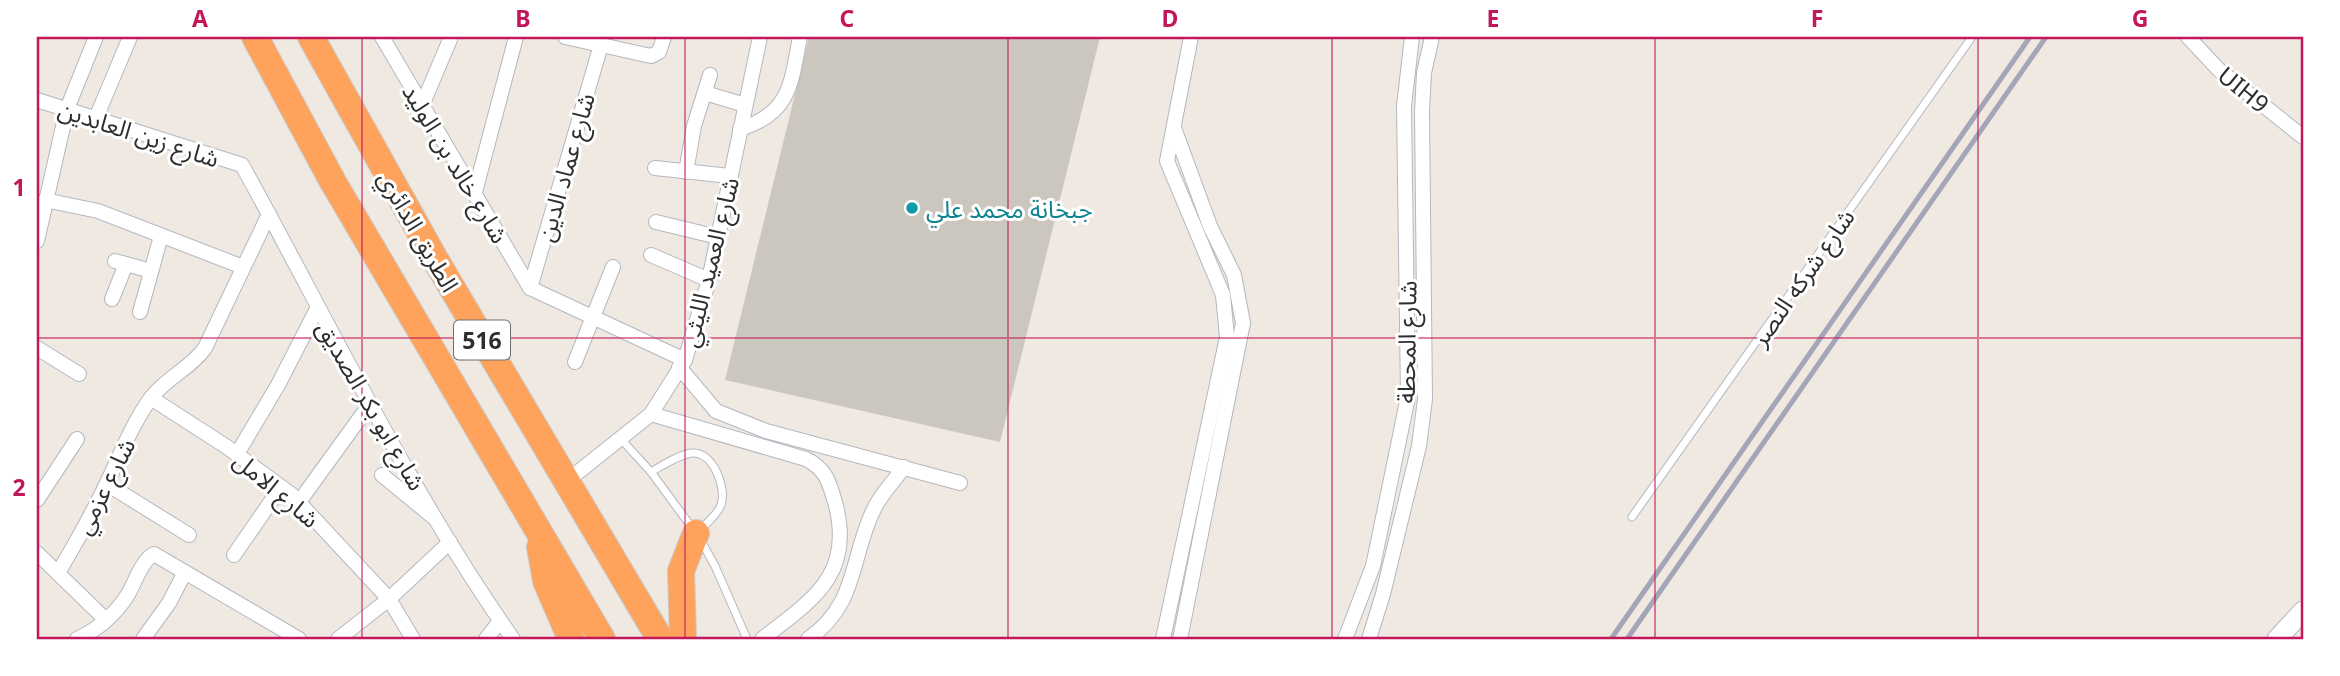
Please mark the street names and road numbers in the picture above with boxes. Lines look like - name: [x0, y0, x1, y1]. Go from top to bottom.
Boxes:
- street label: UIH9: [2211, 58, 2277, 120]
- street label: شارع خالد بن الوليد: [394, 77, 517, 250]
- street label: شارع عماد الدين: [528, 89, 604, 246]
- street label: شارع زين العابدين: [54, 91, 224, 176]
- street label: الطريق الدائري: [368, 164, 467, 300]
- street label: شارع العميد الليثي: [672, 174, 750, 351]
- street label: شارع شركه النصر: [1742, 202, 1863, 354]
- street label: شارع المحطة: [1388, 280, 1426, 404]
- street label: شارع ابو بكر الصديق: [308, 314, 434, 497]
- road number: 516: [454, 320, 510, 360]
- street label: شارع عزمي: [66, 432, 145, 541]
- street label: شارع الامل: [226, 443, 327, 536]

